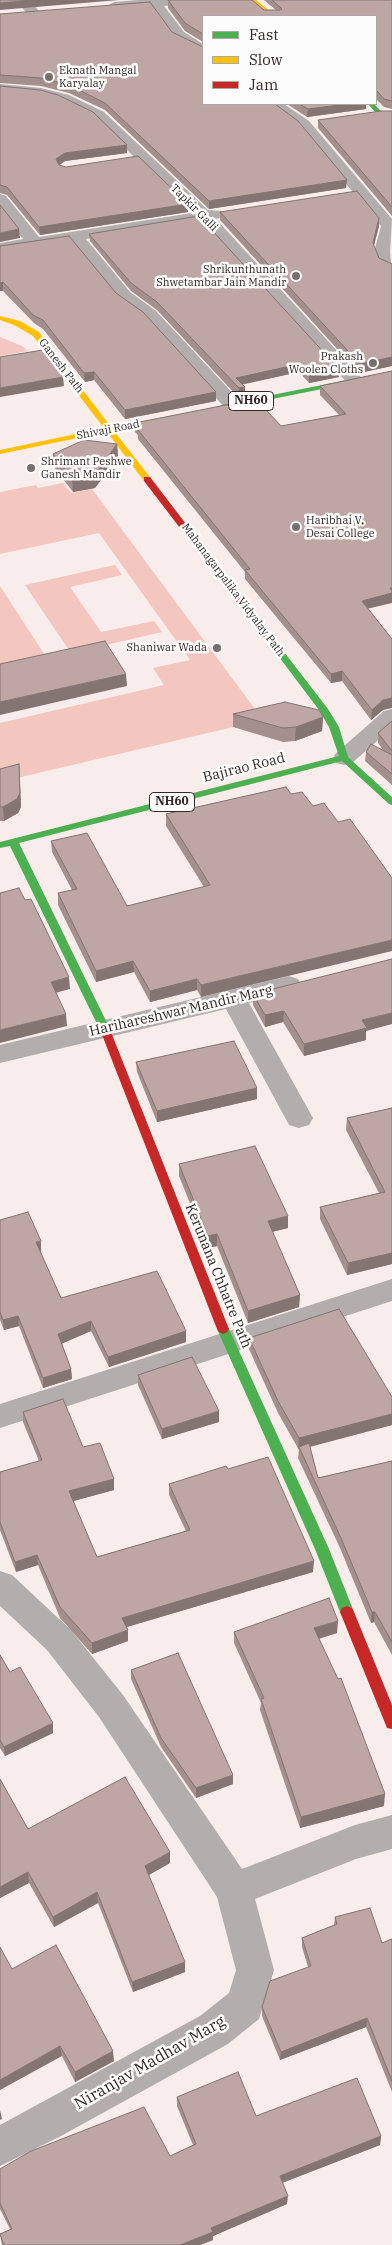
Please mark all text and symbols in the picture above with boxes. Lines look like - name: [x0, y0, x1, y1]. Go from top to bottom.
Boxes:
- legend: [202, 15, 377, 105]
- text: Fast: [249, 25, 279, 44]
- text: Slow: [249, 50, 282, 69]
- place label: Eknath Mangal Karyalay: [59, 64, 137, 90]
- marker: Eknath Mangal Karyalay: [43, 71, 55, 83]
- text: Jam: [249, 75, 278, 94]
- street label: Tapkir Galli: [168, 182, 220, 234]
- place label: Shrikunthunath Shwetambar Jain Mandir: [156, 263, 286, 289]
- marker: Shrikunthunath Shwetambar Jain Mandir: [290, 270, 302, 282]
- street label: Ganesh Path: [36, 336, 86, 396]
- place label: Prakash Woolen Cloths: [289, 350, 363, 376]
- marker: Prakash Woolen Cloths: [367, 357, 379, 369]
- road number: NH60: [228, 392, 274, 411]
- street label: Shivaji Road: [75, 417, 141, 443]
- place label: Shrimant Peshwe Ganesh Mandir: [41, 455, 132, 481]
- marker: Shrimant Peshwe Ganesh Mandir: [25, 462, 37, 474]
- place label: Haribhai V. Desai College: [306, 514, 375, 540]
- street label: Mahanagarpalika Vidyalay Path: [179, 521, 287, 659]
- marker: Haribhai V. Desai College: [290, 521, 302, 533]
- place label: Shaniwar Wada: [127, 641, 207, 655]
- marker: Shaniwar Wada: [211, 642, 223, 654]
- street label: Bajirao Road: [201, 750, 287, 786]
- road number: NH60: [150, 792, 194, 812]
- street label: Harihareshwar Mandir Marg: [88, 982, 274, 1040]
- street label: Kerunana Chhatre Path: [181, 1201, 255, 1351]
- street label: Niranjav Madhav Marg: [71, 2012, 229, 2114]

